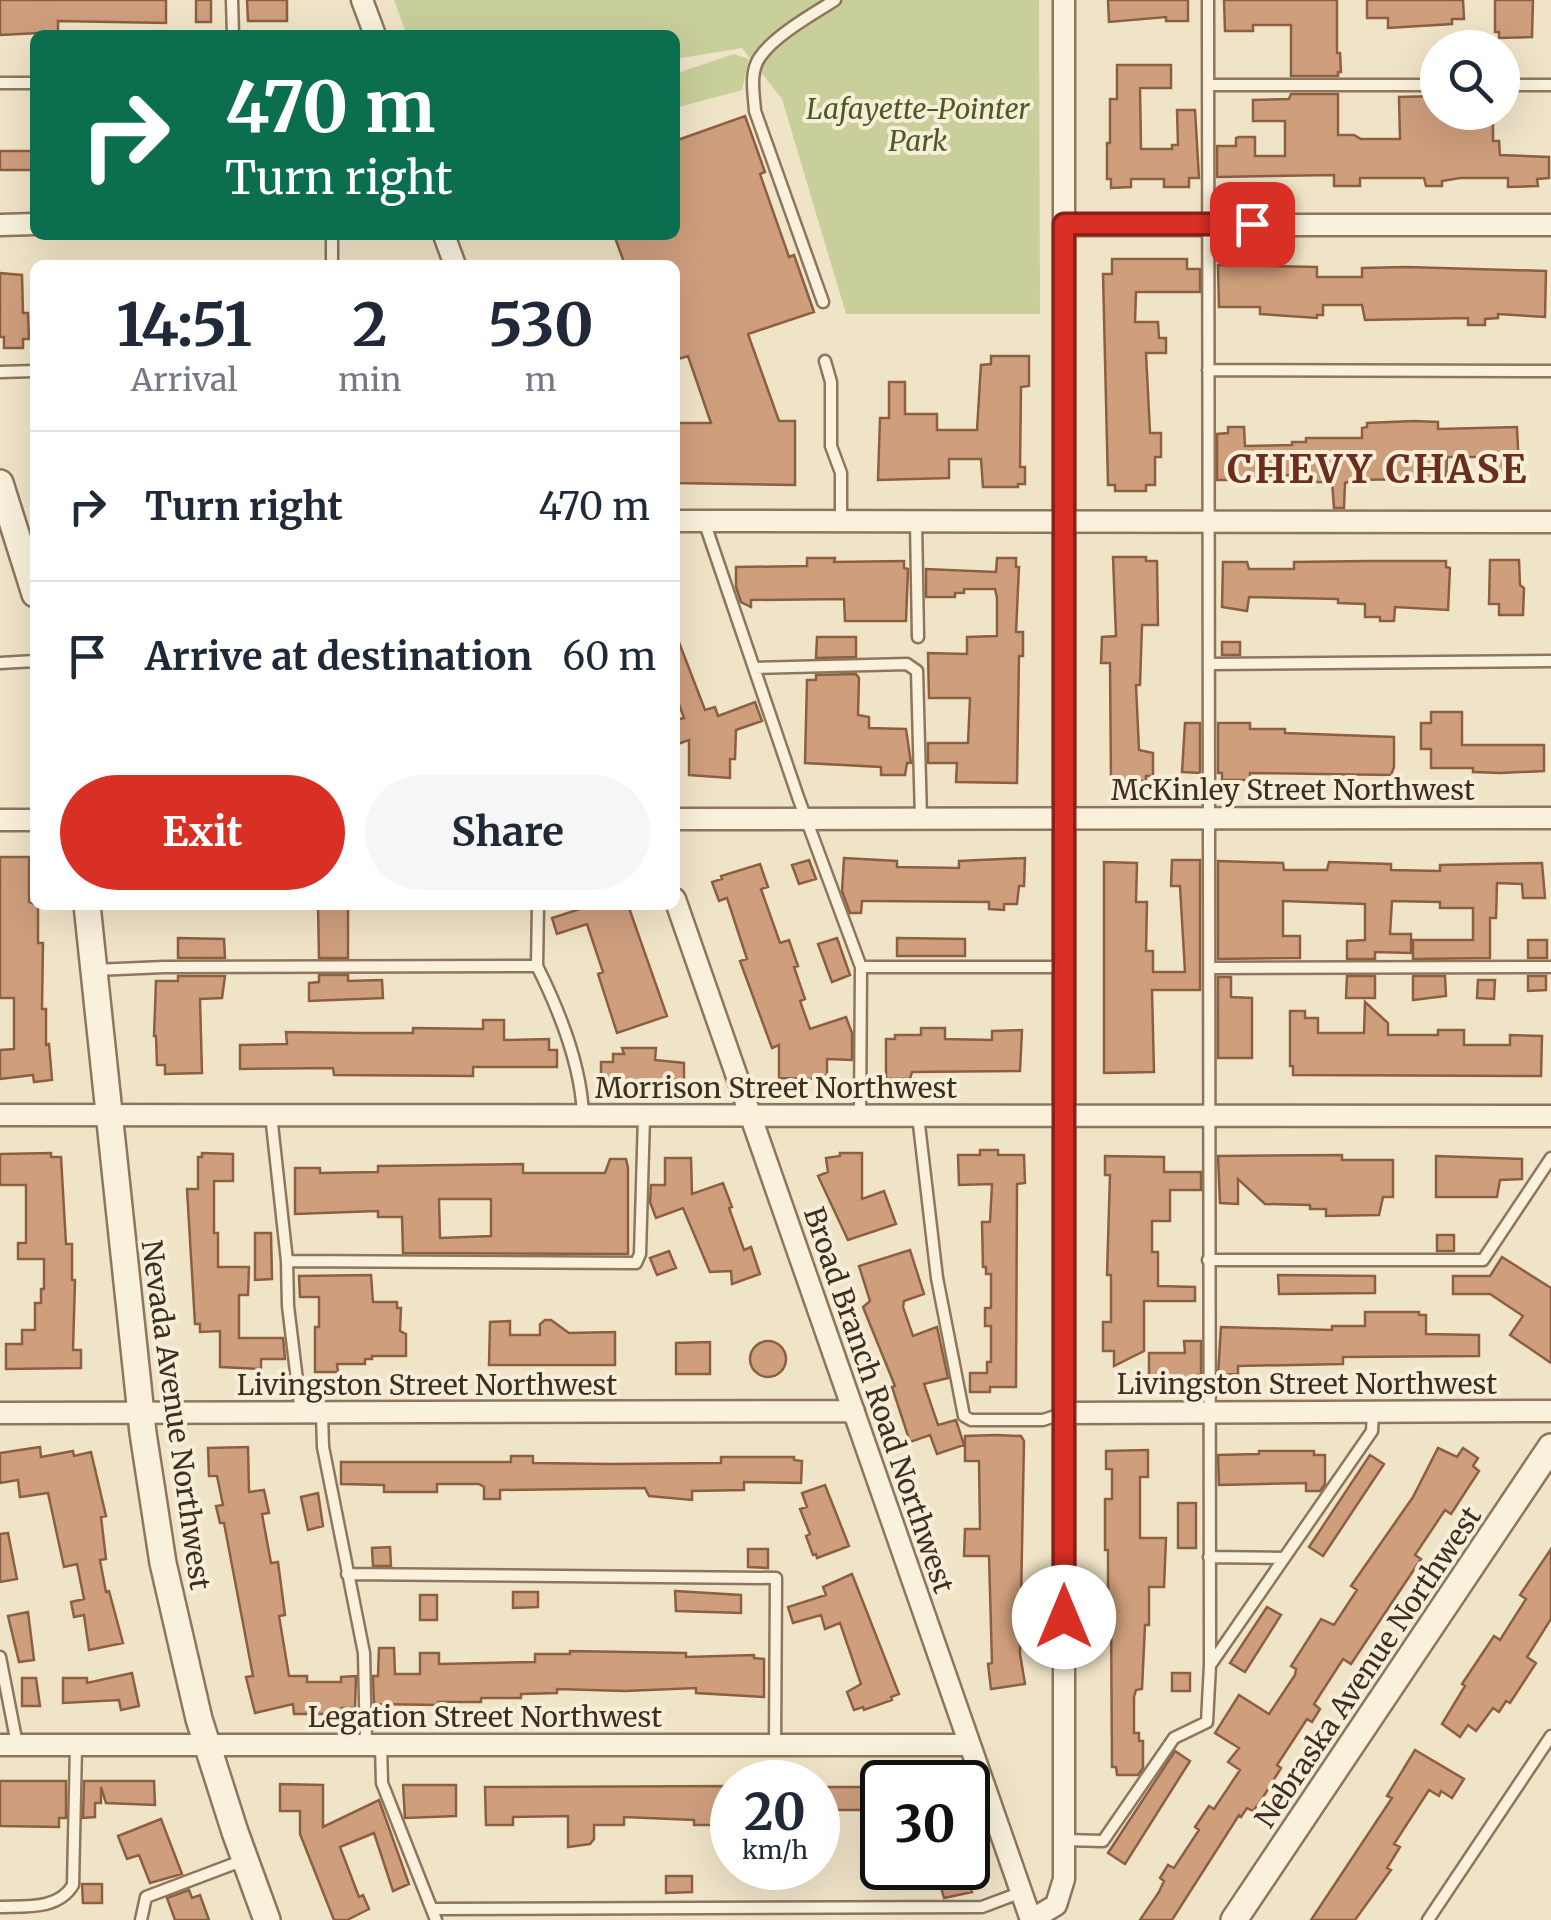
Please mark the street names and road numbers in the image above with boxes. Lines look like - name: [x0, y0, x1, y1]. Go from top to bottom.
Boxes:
- street label: McKinley Street Northwest: [1111, 772, 1475, 808]
- street label: Morrison Street Northwest: [595, 1070, 957, 1106]
- street label: Broad Branch Road Northwest: [796, 1202, 962, 1598]
- street label: Nevada Avenue Northwest: [134, 1238, 218, 1592]
- street label: Livingston Street Northwest: [1117, 1366, 1497, 1402]
- street label: Livingston Street Northwest: [237, 1367, 617, 1403]
- street label: Nebraska Avenue Northwest: [1247, 1499, 1489, 1834]
- street label: Legation Street Northwest: [308, 1699, 662, 1735]

